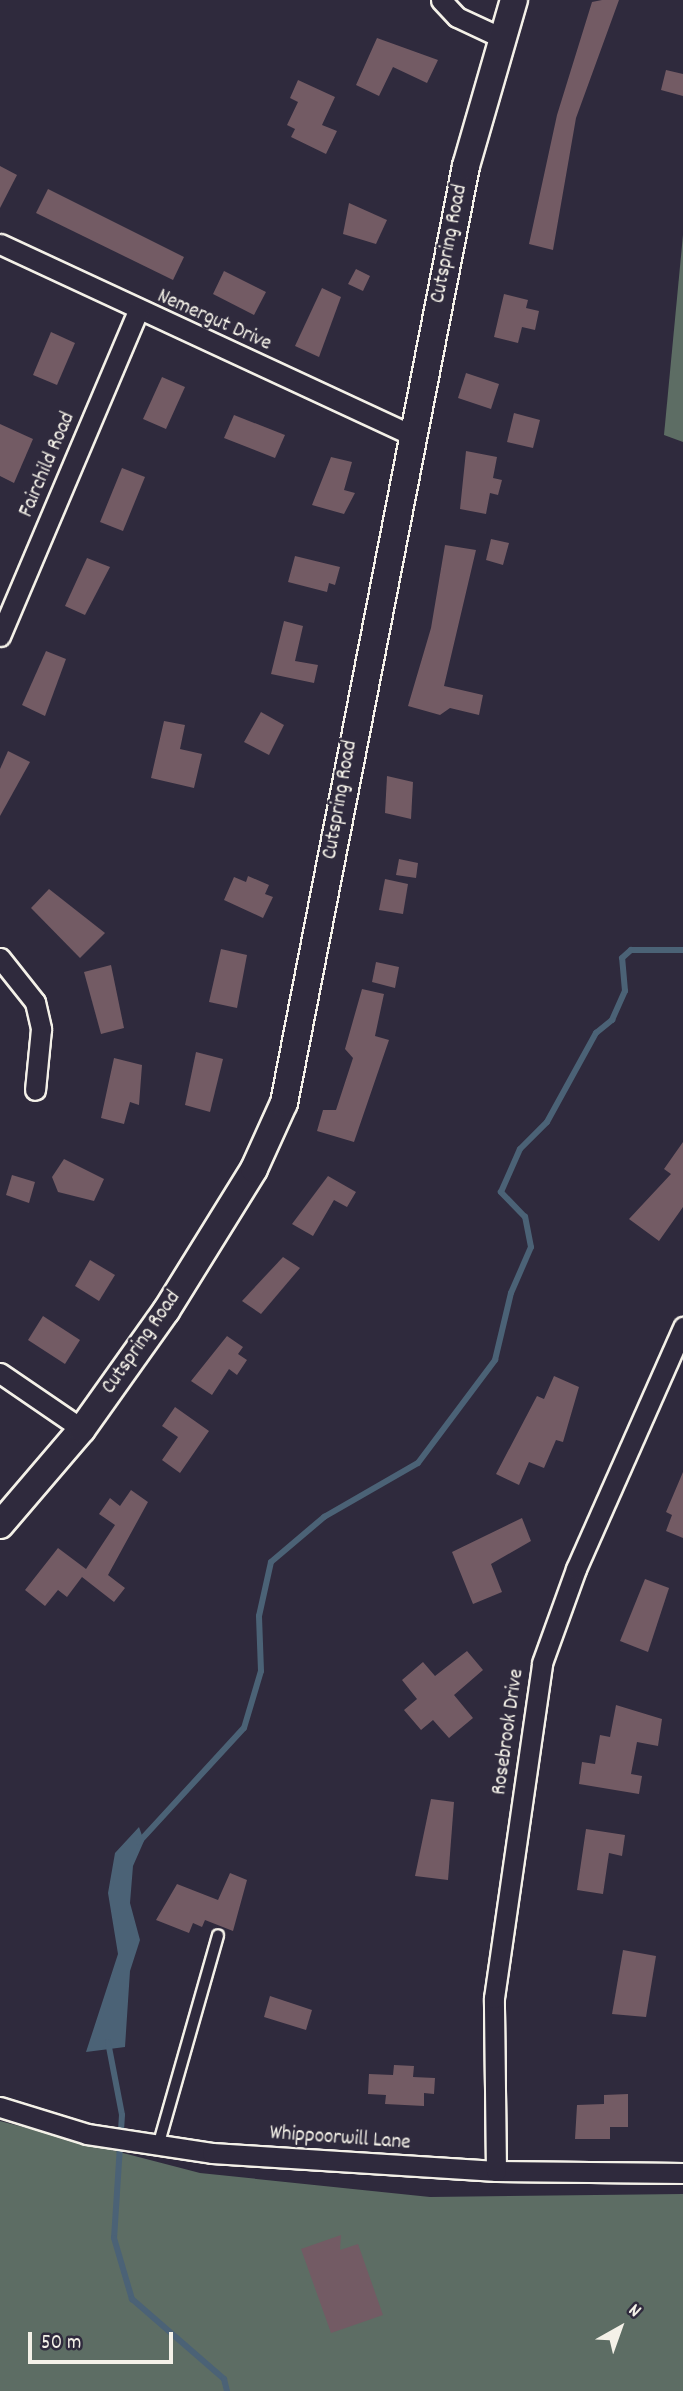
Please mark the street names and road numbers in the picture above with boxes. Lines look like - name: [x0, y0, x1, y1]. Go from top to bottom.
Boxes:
- street label: Cutspring Road: [426, 183, 474, 305]
- street label: Nemergut Drive: [153, 285, 275, 357]
- street label: Fairchild Road: [15, 409, 81, 521]
- street label: Cutspring Road: [318, 739, 364, 861]
- street label: Cutspring Road: [97, 1286, 187, 1400]
- street label: Rosebrook Drive: [488, 1667, 530, 1797]
- street label: Whippoorwill Lane: [269, 2122, 411, 2156]

